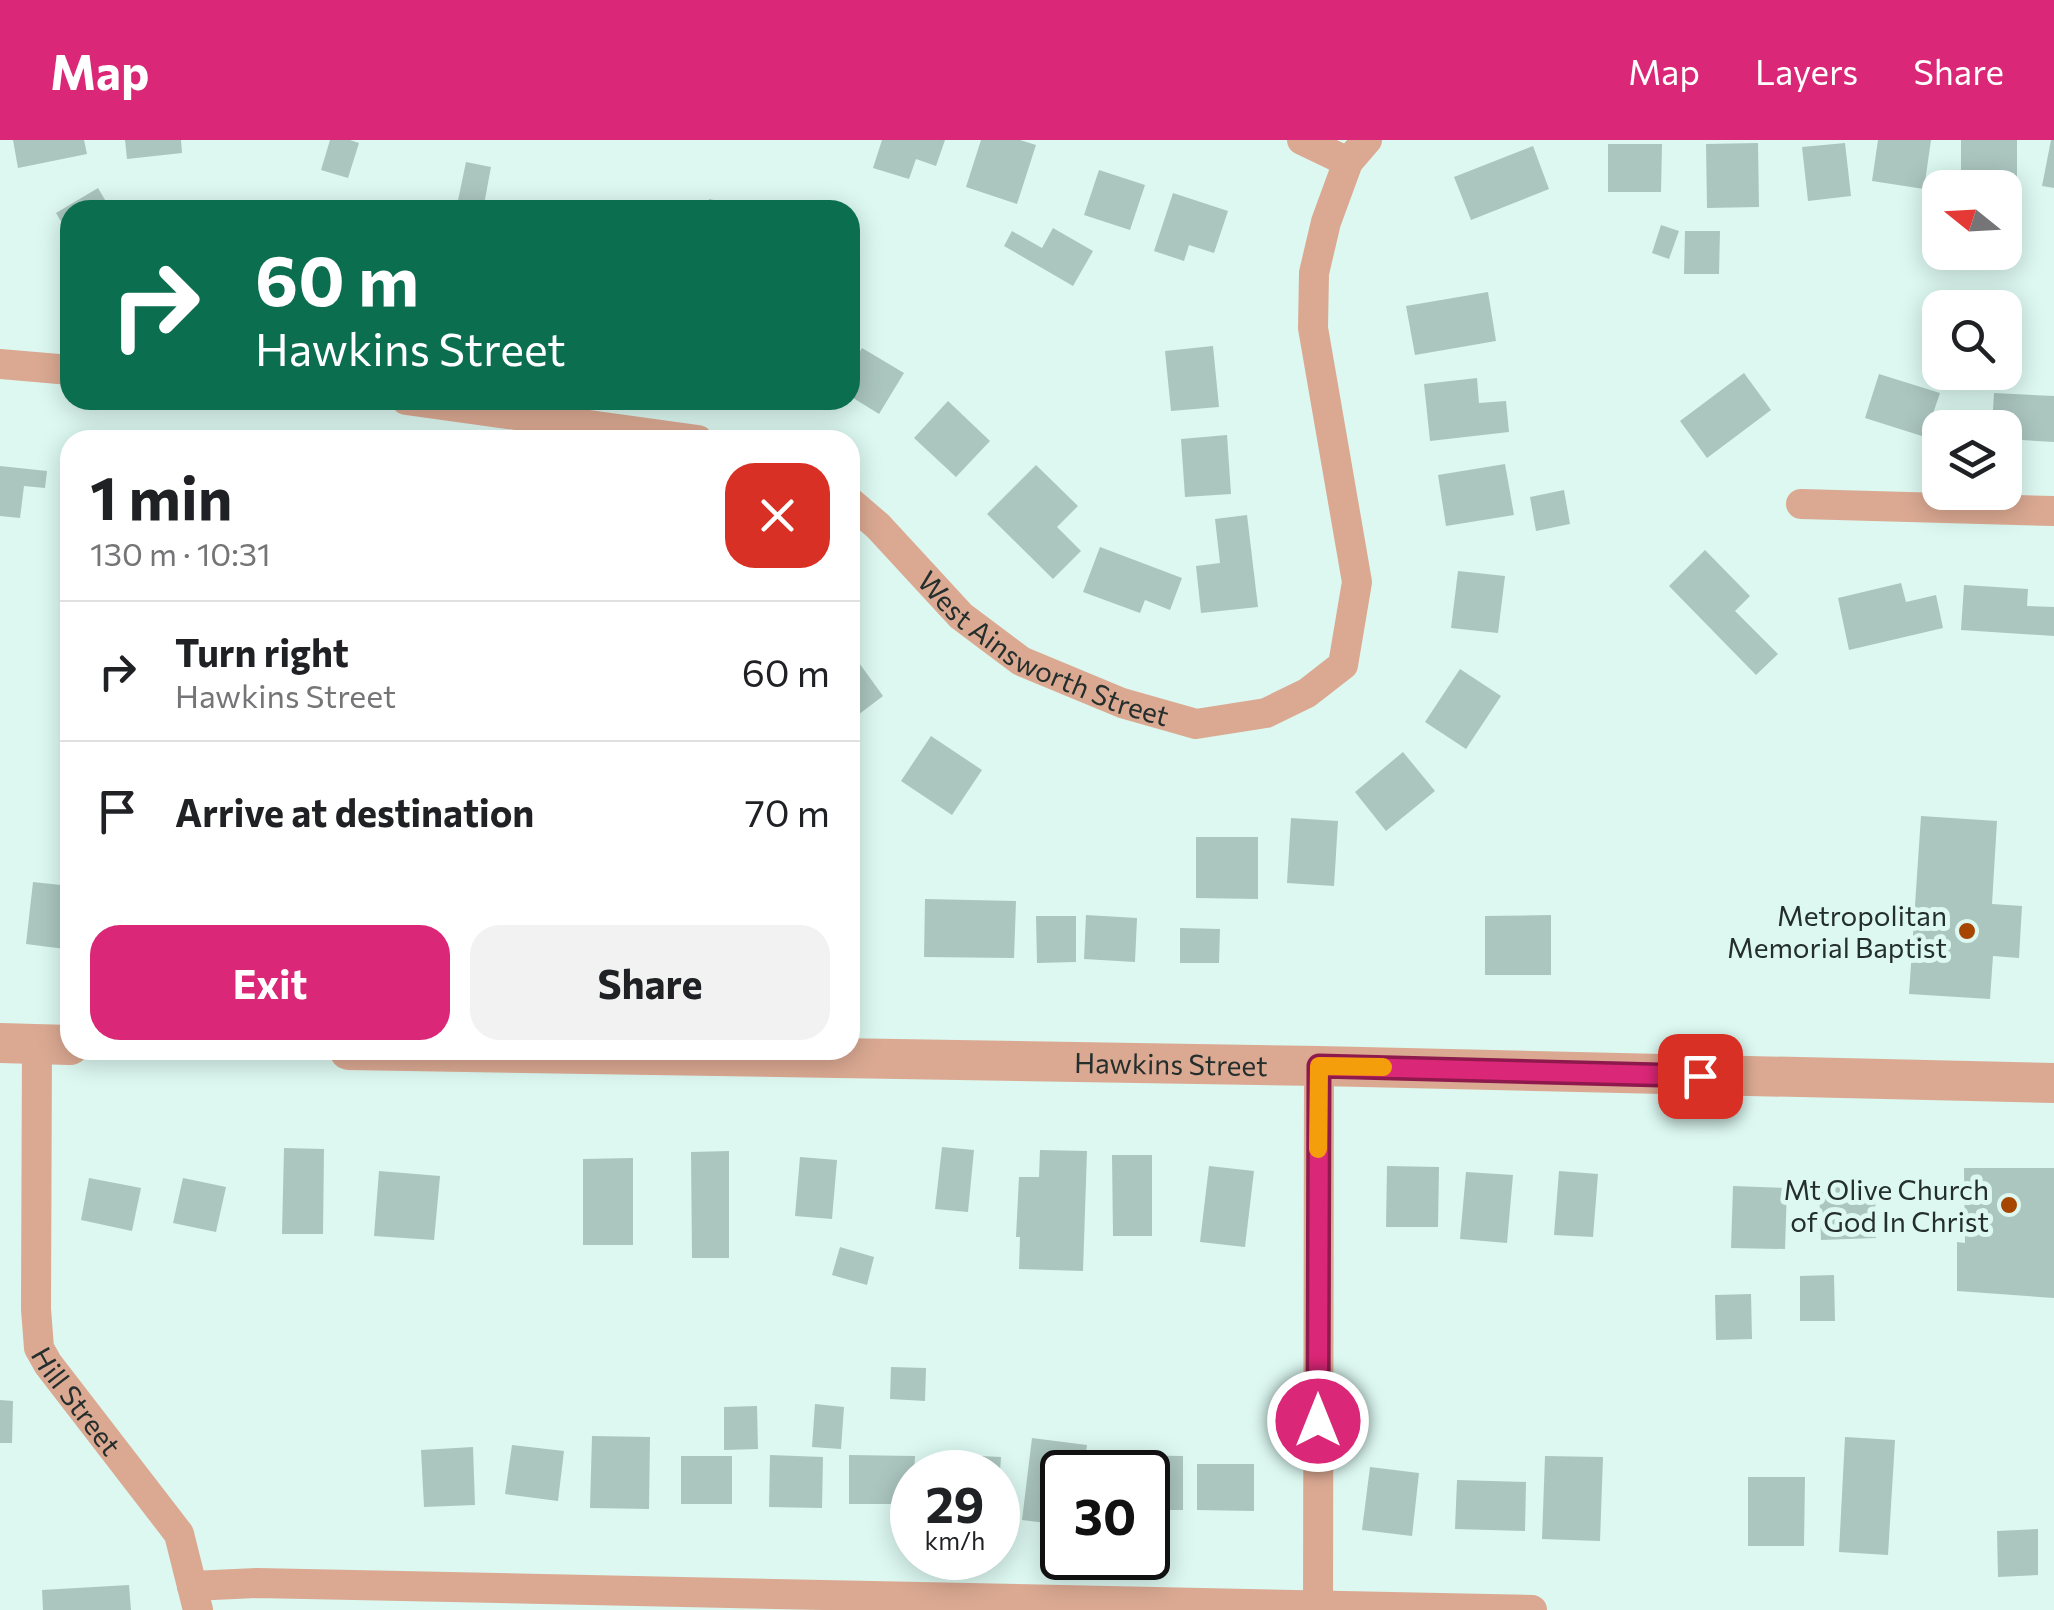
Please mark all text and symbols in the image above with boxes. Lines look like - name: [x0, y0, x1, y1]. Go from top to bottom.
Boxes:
- text: Map: [50, 41, 149, 100]
- text: Map: [1628, 49, 1700, 92]
- text: Layers: [1755, 49, 1858, 92]
- text: Share: [1913, 49, 2004, 92]
- north arrow: [1922, 170, 2022, 270]
- map controls: [1922, 170, 2022, 510]
- text: 60 m: [255, 235, 419, 320]
- icon: right: [90, 240, 220, 370]
- button: search: [1922, 290, 2022, 390]
- text: Hawkins Street: [255, 320, 566, 375]
- button: layers: [1922, 410, 2022, 510]
- text: 1 min: [90, 459, 232, 532]
- button: close: [725, 463, 830, 568]
- text: 130 m · 10:31: [90, 533, 271, 573]
- street label: West Ainsworth Street: [911, 564, 1173, 733]
- text: Turn right: [175, 628, 349, 675]
- icon: right: [90, 644, 145, 699]
- text: 60 m: [742, 648, 830, 695]
- text: Hawkins Street: [175, 675, 396, 715]
- icon: arrive: [90, 784, 145, 839]
- text: Arrive at destination: [175, 788, 534, 835]
- text: 70 m: [745, 788, 830, 835]
- place label: Metropolitan Memorial Baptist: [1727, 898, 1947, 964]
- marker: Metropolitan Memorial Baptist: [1956, 920, 1978, 942]
- button: Exit: [90, 925, 450, 1040]
- button: Share: [470, 925, 830, 1040]
- pin: [1658, 1034, 1743, 1119]
- street label: Hawkins Street: [1074, 1045, 1268, 1082]
- icon: arrive: [1673, 1049, 1728, 1104]
- place label: Mt Olive Church of God In Christ: [1783, 1172, 1989, 1238]
- marker: Mt Olive Church of God In Christ: [1998, 1194, 2020, 1216]
- street label: Hill Street: [25, 1341, 129, 1462]
- position arrow: [1266, 1369, 1370, 1473]
- speed limit sign: 30: [1040, 1450, 1170, 1580]
- text: 29: [925, 1472, 984, 1533]
- text: km/h: [925, 1525, 985, 1555]

